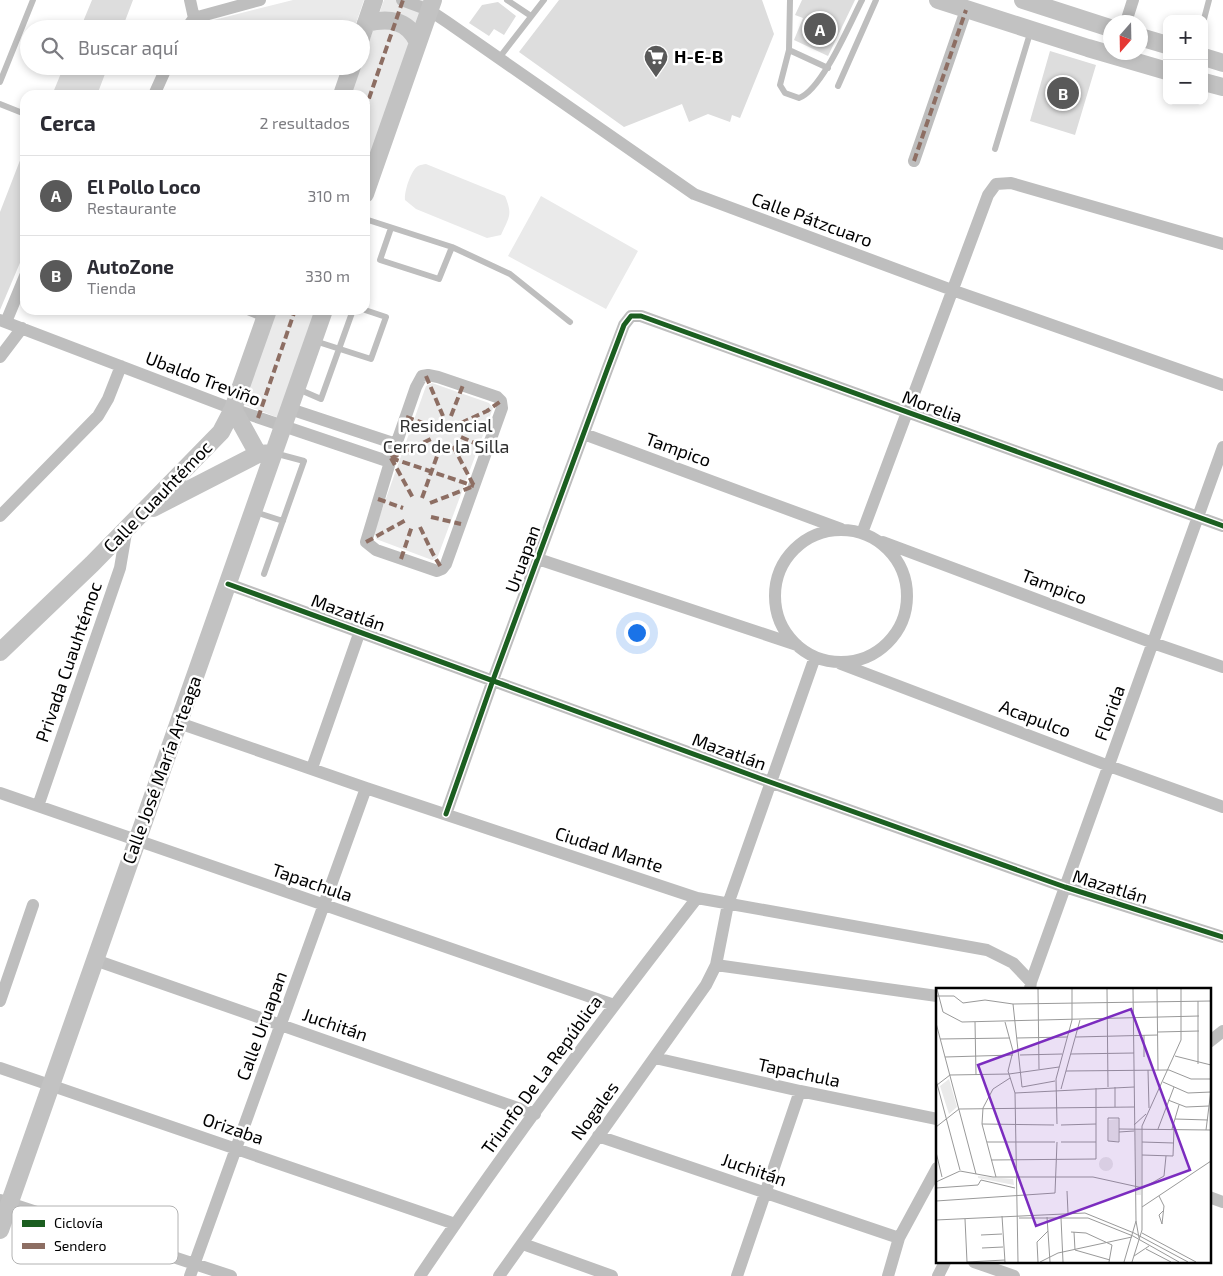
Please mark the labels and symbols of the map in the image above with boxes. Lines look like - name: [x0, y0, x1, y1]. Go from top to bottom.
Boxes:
- pin: A: [804, 10, 836, 48]
- north arrow: [1103, 15, 1148, 60]
- supermarket icon: H-E-B: [643, 44, 669, 78]
- place label: H-E-B: [674, 45, 723, 67]
- pin: B: [1047, 74, 1079, 112]
- street label: Calle Pátzcuaro: [749, 187, 876, 251]
- street label: Ubaldo Treviño: [143, 346, 264, 410]
- street label: Morelia: [899, 385, 965, 427]
- park label: Residencial Cerro de la Silla: [383, 414, 509, 457]
- street label: Tampico: [643, 427, 714, 471]
- street label: Calle Cuauhtémoc: [98, 436, 216, 557]
- street label: Uruapan: [500, 522, 544, 595]
- street label: Tampico: [1019, 564, 1090, 609]
- street label: Privada Cuauhtémoc: [30, 578, 106, 745]
- street label: Mazatlán: [308, 589, 388, 636]
- your location: [624, 620, 650, 646]
- street label: Calle José María Arteaga: [117, 672, 205, 867]
- street label: Florida: [1089, 682, 1129, 743]
- street label: Acapulco: [996, 694, 1074, 742]
- street label: Mazatlán: [689, 728, 769, 775]
- street label: Ciudad Mante: [553, 821, 666, 877]
- street label: Tapachula: [269, 858, 355, 906]
- street label: Mazatlán: [1070, 864, 1150, 908]
- street label: Calle Uruapan: [231, 968, 291, 1083]
- inset map: [936, 988, 1210, 1264]
- street label: Triunfo De La República: [476, 991, 606, 1158]
- street label: Juchitán: [300, 1003, 371, 1045]
- street label: Tapachula: [756, 1053, 842, 1091]
- street label: Nogales: [566, 1077, 623, 1144]
- street label: Orizaba: [200, 1107, 267, 1149]
- street label: Juchitán: [719, 1148, 790, 1190]
- legend: [12, 1206, 178, 1264]
- text: Ciclovía: [54, 1214, 103, 1231]
- text: Sendero: [54, 1237, 106, 1254]

